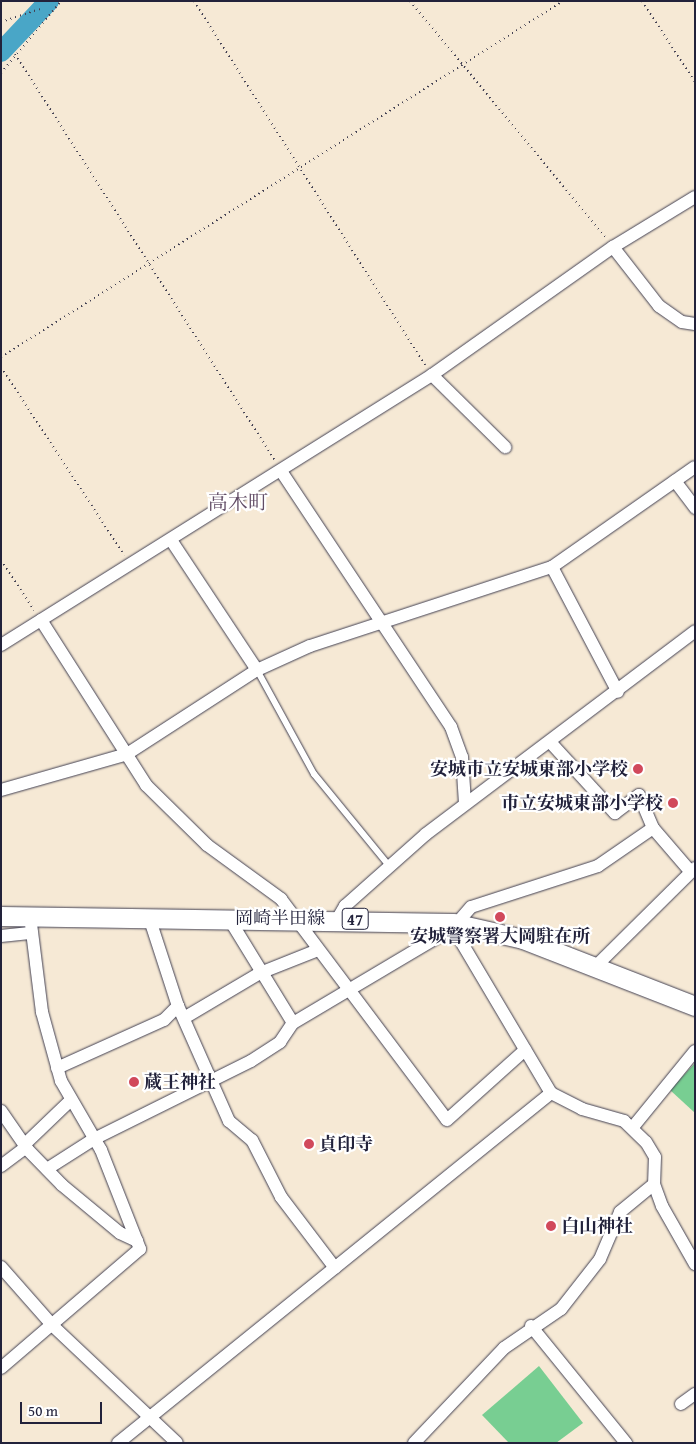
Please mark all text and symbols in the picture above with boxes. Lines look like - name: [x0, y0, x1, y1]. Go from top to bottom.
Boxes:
- district label: 高木町: [208, 489, 268, 513]
- place label: 安城市立安城東部小学校: [430, 758, 628, 780]
- marker: 安城市立安城東部小学校: [632, 763, 644, 775]
- place label: 市立安城東部小学校: [501, 792, 663, 814]
- marker: 市立安城東部小学校: [667, 797, 679, 809]
- road number: 47: [341, 906, 369, 932]
- street label: 岡崎半田線: [235, 907, 325, 929]
- marker: 安城警察署大岡駐在所: [494, 911, 506, 923]
- place label: 安城警察署大岡駐在所: [410, 925, 590, 947]
- place label: 蔵王神社: [144, 1071, 216, 1093]
- marker: 蔵王神社: [128, 1076, 140, 1088]
- place label: 貞印寺: [319, 1133, 373, 1155]
- marker: 貞印寺: [303, 1138, 315, 1150]
- place label: 白山神社: [561, 1215, 633, 1237]
- marker: 白山神社: [545, 1220, 557, 1232]
- scale bar: [22, 1392, 105, 1424]
- text: 50 m: [28, 1400, 58, 1421]

